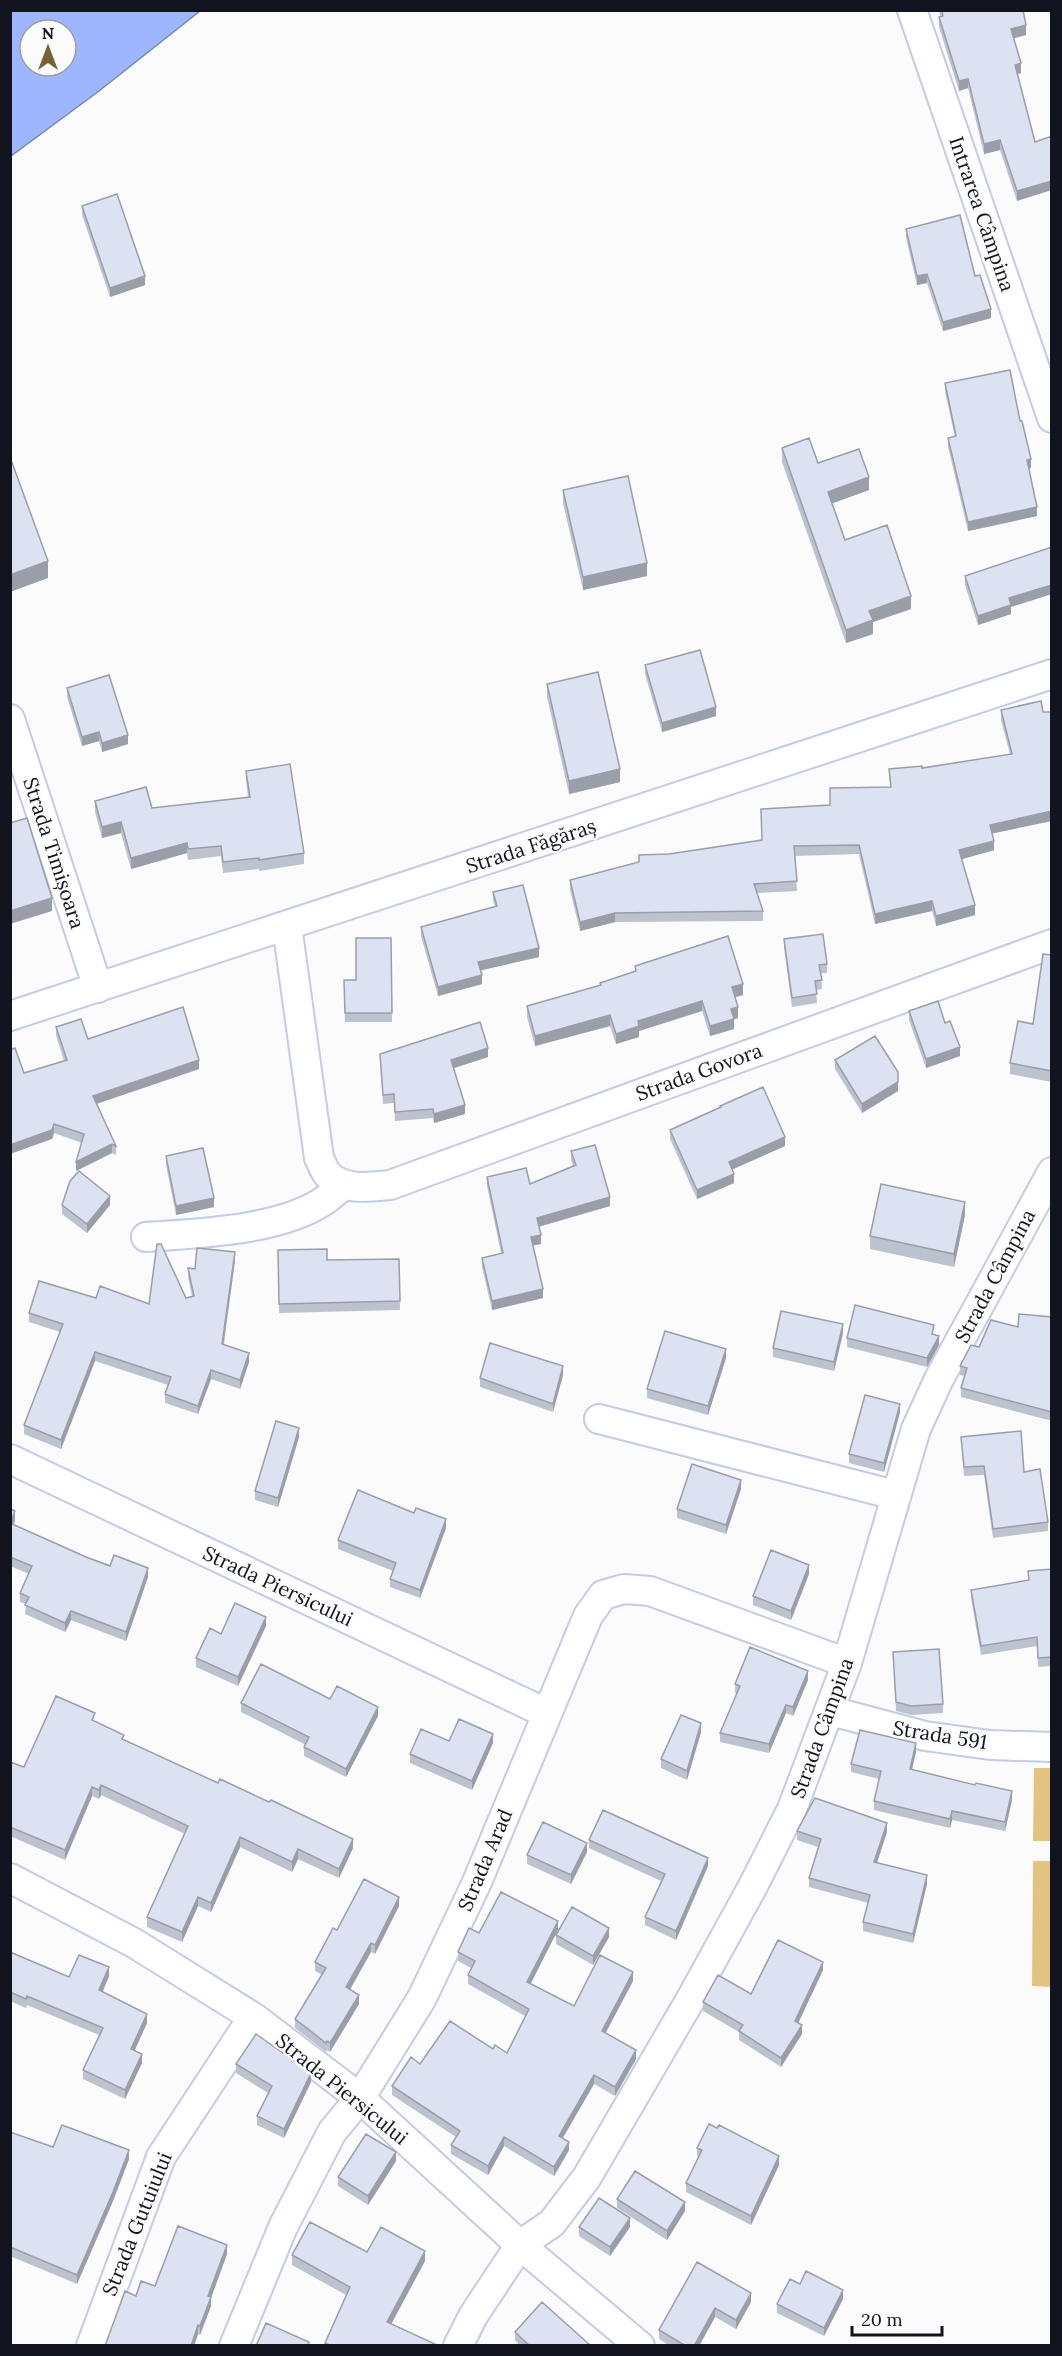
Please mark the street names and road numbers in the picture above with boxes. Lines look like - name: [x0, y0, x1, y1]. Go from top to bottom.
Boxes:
- street label: Intrarea Câmpina: [944, 133, 1021, 295]
- street label: Strada Timișoara: [18, 774, 91, 932]
- street label: Strada Făgăraș: [463, 813, 599, 878]
- street label: Strada Govora: [632, 1037, 765, 1106]
- street label: Strada Câmpina: [949, 1205, 1040, 1347]
- street label: Strada Piersicului: [199, 1540, 357, 1631]
- street label: Strada Câmpina: [785, 1654, 859, 1801]
- street label: Strada 591: [891, 1715, 989, 1754]
- street label: Strada Arad: [452, 1805, 517, 1915]
- street label: Strada Piersicului: [271, 2028, 414, 2150]
- street label: Strada Gutuiului: [96, 2148, 177, 2299]

